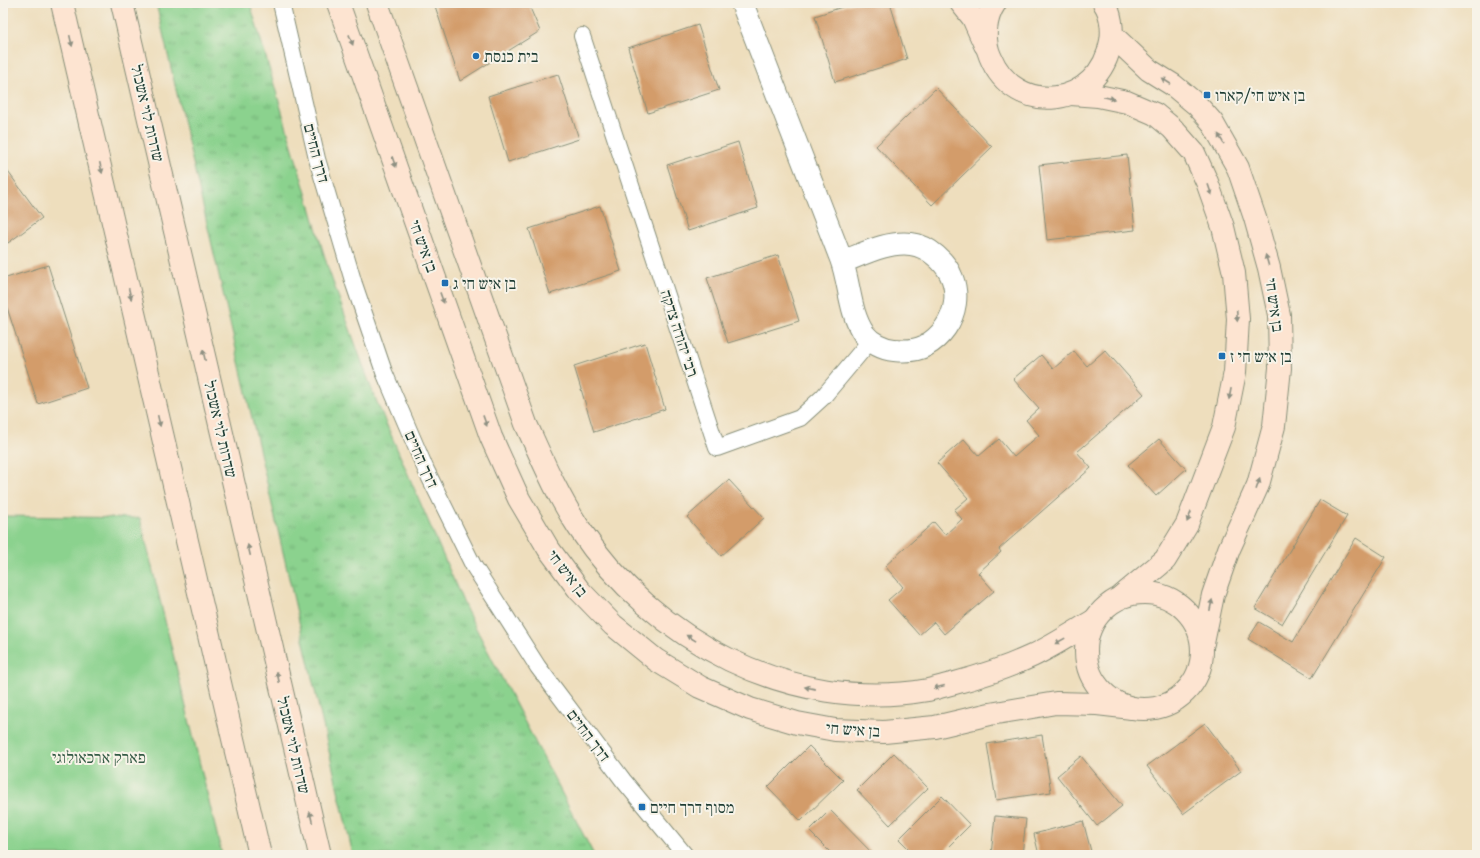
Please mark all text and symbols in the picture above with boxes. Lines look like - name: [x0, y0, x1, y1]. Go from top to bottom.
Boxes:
- one-way arrow: [348, 34, 354, 46]
- one-way arrow: [69, 35, 75, 47]
- place label: בית כנסת: [484, 44, 539, 68]
- marker: בית כנסת: [471, 51, 481, 61]
- street label: שדרות לוי אשכול: [125, 62, 171, 164]
- one-way arrow: [1161, 77, 1171, 85]
- place label: בן איש חי/קארו: [1215, 83, 1306, 107]
- marker: בן איש חי/קארו: [1202, 90, 1212, 100]
- one-way arrow: [1103, 95, 1116, 101]
- street label: דרך החיים: [298, 121, 336, 185]
- one-way arrow: [1218, 133, 1225, 145]
- one-way arrow: [391, 157, 397, 169]
- one-way arrow: [98, 161, 104, 174]
- one-way arrow: [1207, 184, 1213, 196]
- street label: בן איש חי: [403, 216, 445, 276]
- one-way arrow: [1264, 254, 1270, 266]
- place label: בן איש חי ג: [453, 271, 516, 295]
- street label: בן איש חי: [1259, 277, 1291, 334]
- marker: בן איש חי ג: [440, 278, 450, 288]
- street label: רבי יהודה צדקה: [655, 286, 705, 380]
- one-way arrow: [127, 288, 133, 300]
- one-way arrow: [439, 292, 445, 304]
- one-way arrow: [1234, 310, 1240, 323]
- place label: בן איש חי ז: [1230, 344, 1292, 368]
- one-way arrow: [200, 349, 206, 361]
- marker: בן איש חי ז: [1217, 351, 1227, 361]
- street label: שדרות לוי אשכול: [198, 378, 244, 480]
- one-way arrow: [1227, 388, 1233, 401]
- one-way arrow: [157, 415, 163, 427]
- one-way arrow: [483, 415, 489, 427]
- street label: דרך החיים: [399, 426, 445, 492]
- one-way arrow: [1255, 478, 1261, 490]
- one-way arrow: [1186, 512, 1192, 524]
- one-way arrow: [246, 544, 252, 556]
- street label: בן איש חי: [542, 544, 594, 602]
- one-way arrow: [1208, 599, 1214, 611]
- one-way arrow: [685, 634, 697, 641]
- one-way arrow: [1054, 638, 1066, 644]
- one-way arrow: [275, 671, 281, 683]
- one-way arrow: [804, 684, 816, 690]
- one-way arrow: [932, 684, 944, 690]
- street label: שדרות לוי אשכול: [271, 694, 317, 796]
- street label: דרך החיים: [561, 704, 617, 766]
- street label: בן איש חי: [825, 715, 881, 743]
- park label: פארק ארכאולוגי: [52, 745, 146, 769]
- place label: מסוף דרך חיים: [650, 795, 734, 819]
- marker: מסוף דרך חיים: [637, 802, 647, 812]
- one-way arrow: [307, 811, 313, 823]

